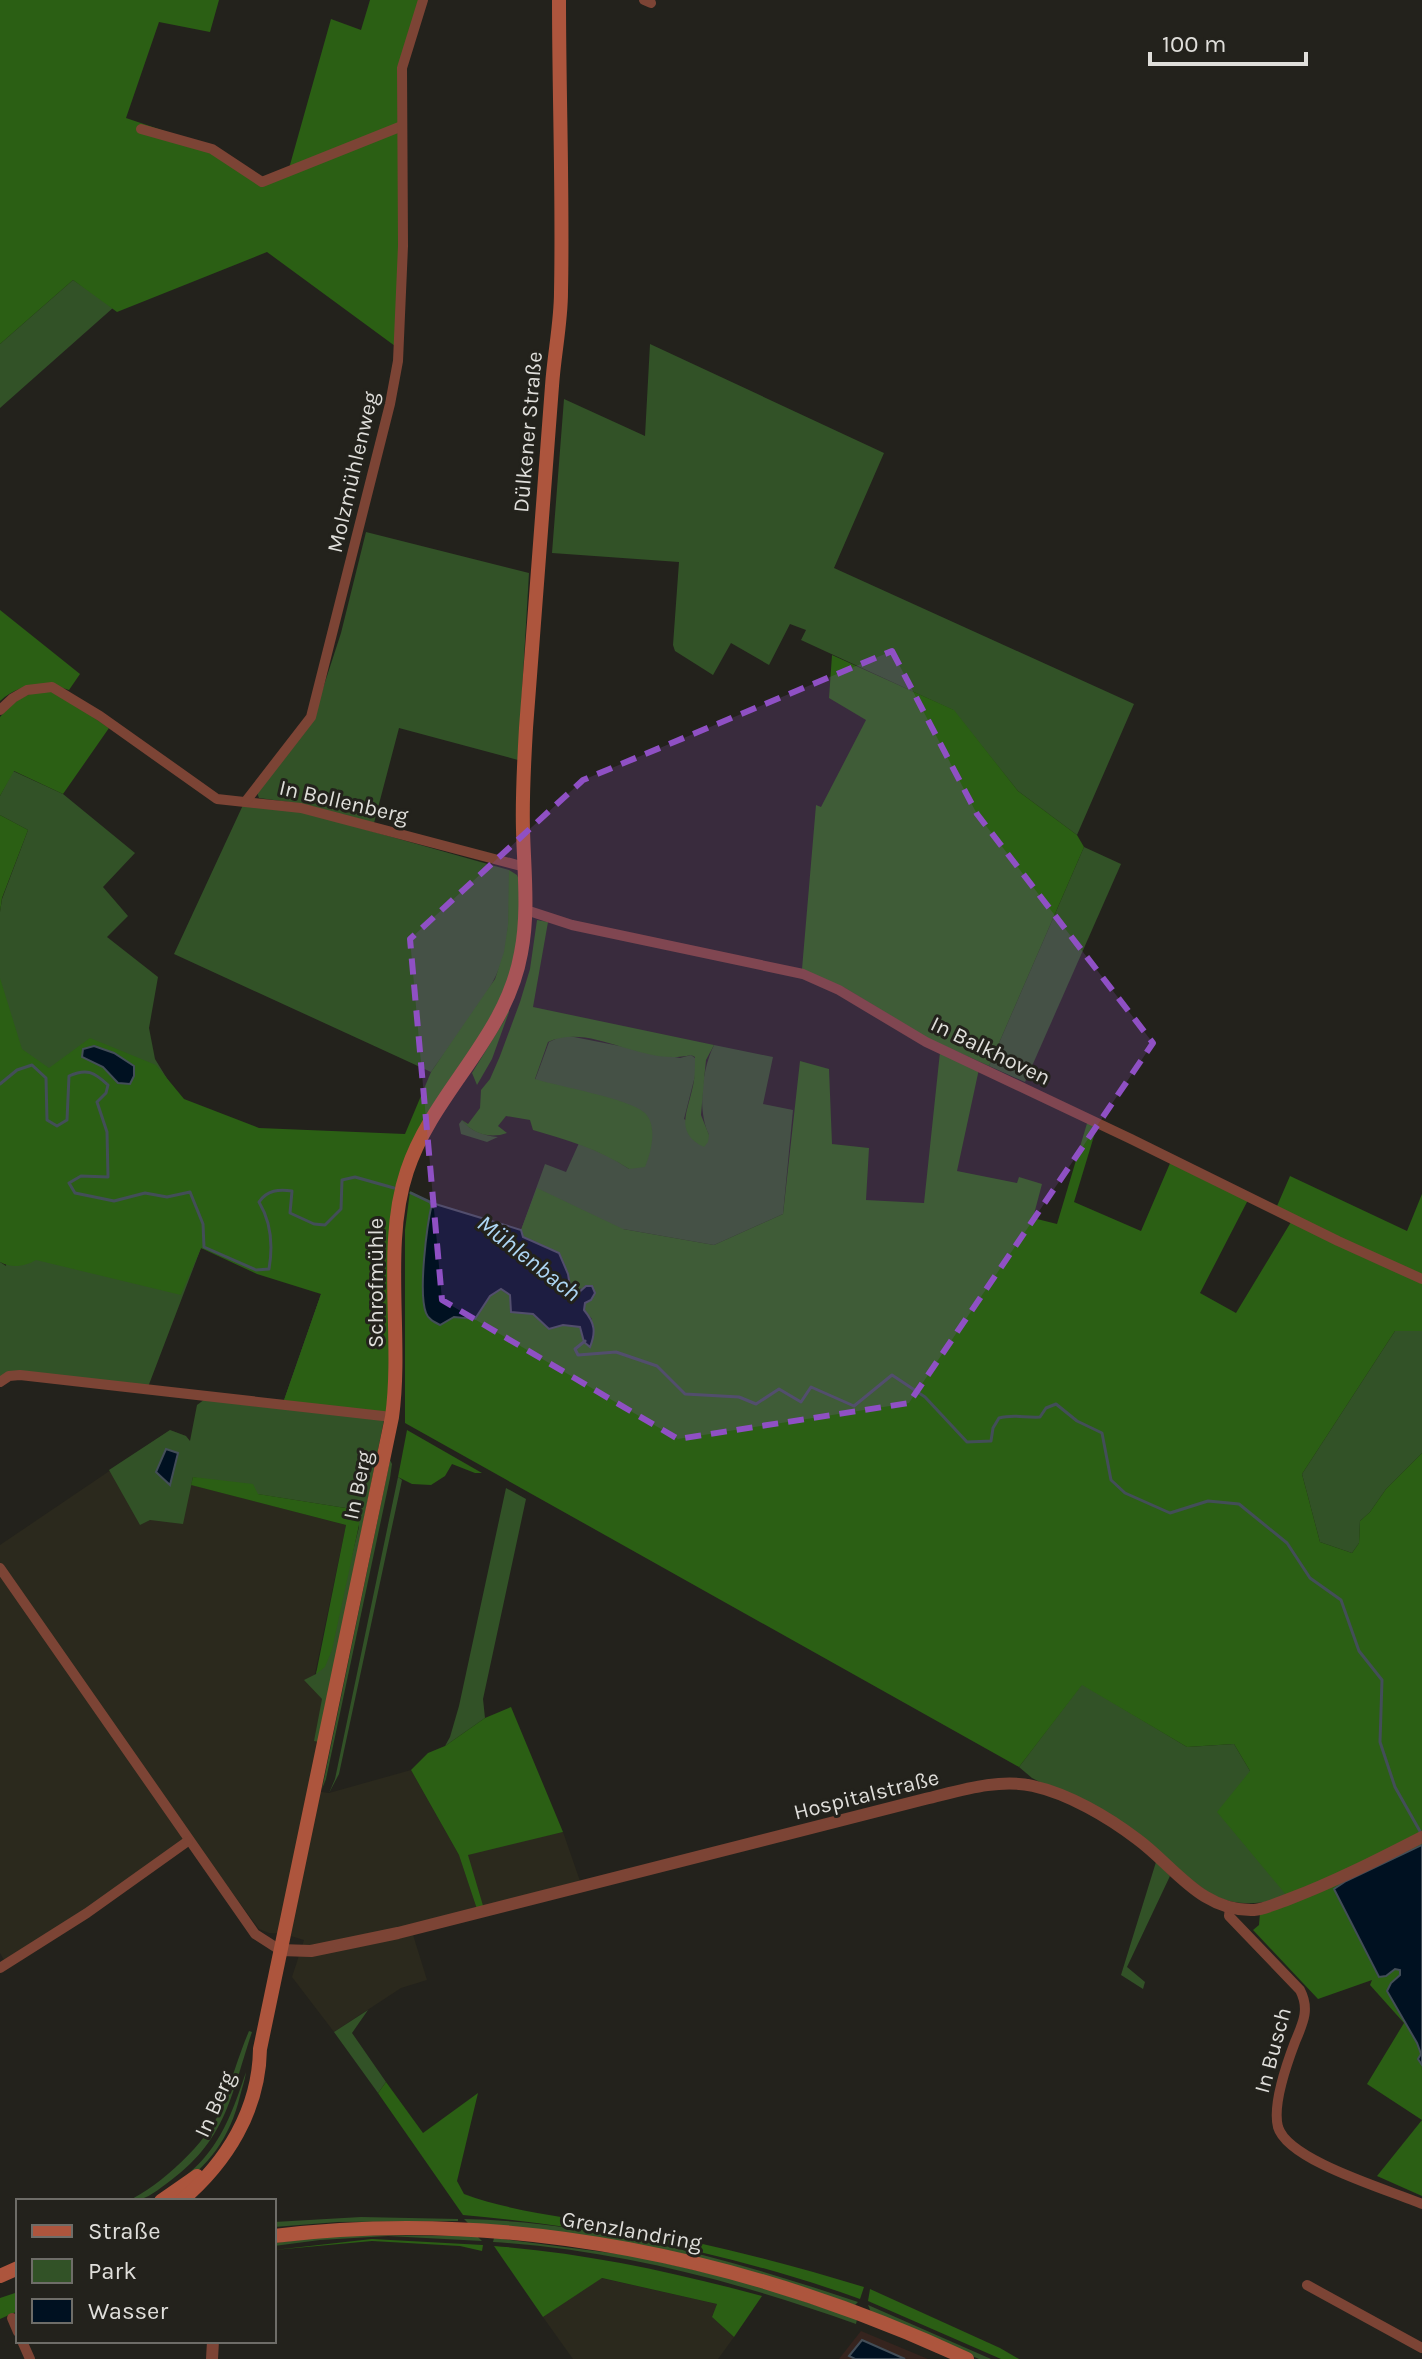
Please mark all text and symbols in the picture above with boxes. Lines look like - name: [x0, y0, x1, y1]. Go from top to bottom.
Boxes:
- scale bar: [1150, 16, 1306, 66]
- text: 100 m: [1162, 30, 1227, 58]
- street label: Dülkener Straße: [508, 350, 548, 514]
- street label: Molzmühlenweg: [322, 388, 384, 555]
- street label: In Bollenberg: [277, 775, 411, 830]
- street label: In Balkhoven: [926, 1011, 1055, 1091]
- water label: Mühlenbach: [472, 1209, 586, 1307]
- street label: Schrofmühle: [363, 1218, 389, 1348]
- street label: In Berg: [338, 1448, 378, 1522]
- street label: Hospitalstraße: [791, 1764, 942, 1826]
- street label: In Busch: [1249, 2004, 1297, 2096]
- street label: In Berg: [189, 2067, 241, 2142]
- legend: [16, 2199, 276, 2343]
- street label: Grenzlandring: [560, 2206, 705, 2256]
- text: Straße: [88, 2217, 160, 2245]
- text: Park: [88, 2257, 137, 2285]
- text: Wasser: [88, 2297, 168, 2325]

